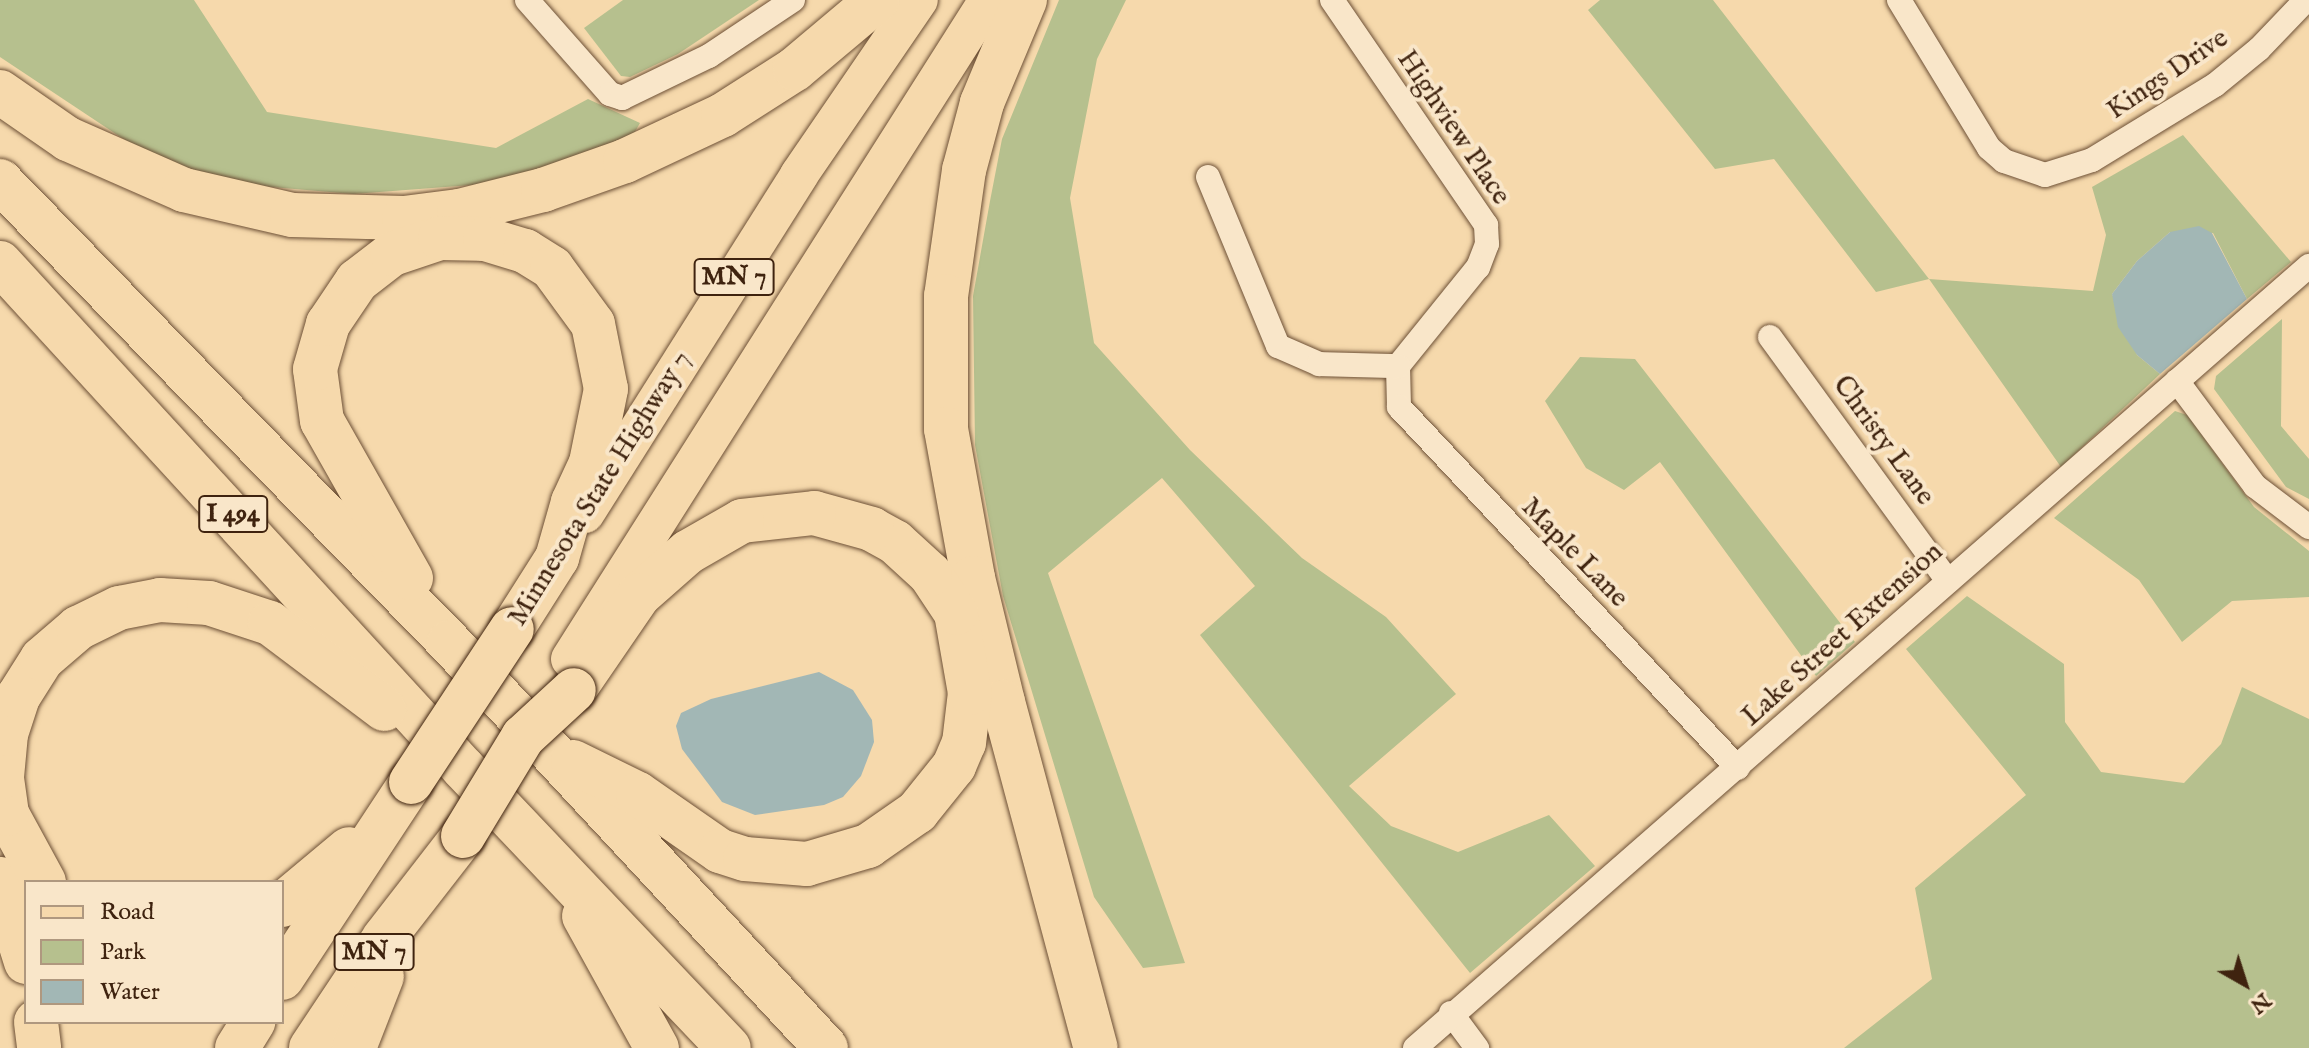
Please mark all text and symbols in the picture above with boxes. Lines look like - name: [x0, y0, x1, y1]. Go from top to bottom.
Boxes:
- street label: Kings Drive: [2101, 22, 2235, 128]
- street label: Highview Place: [1389, 44, 1517, 212]
- road number: MN 7: [692, 255, 776, 299]
- street label: Minnesota State Highway 7: [501, 345, 699, 633]
- street label: Christy Lane: [1825, 370, 1941, 512]
- street label: Maple Lane: [1513, 491, 1635, 615]
- road number: I 494: [197, 492, 269, 536]
- street label: Lake Street Extension: [1736, 536, 1950, 734]
- legend: [24, 880, 284, 1024]
- text: Road: [100, 897, 154, 928]
- road number: MN 7: [332, 930, 416, 974]
- text: Park: [100, 937, 146, 968]
- north arrow: [2205, 944, 2285, 1024]
- text: Water: [100, 977, 160, 1008]
- text: N: [2244, 986, 2276, 1020]

